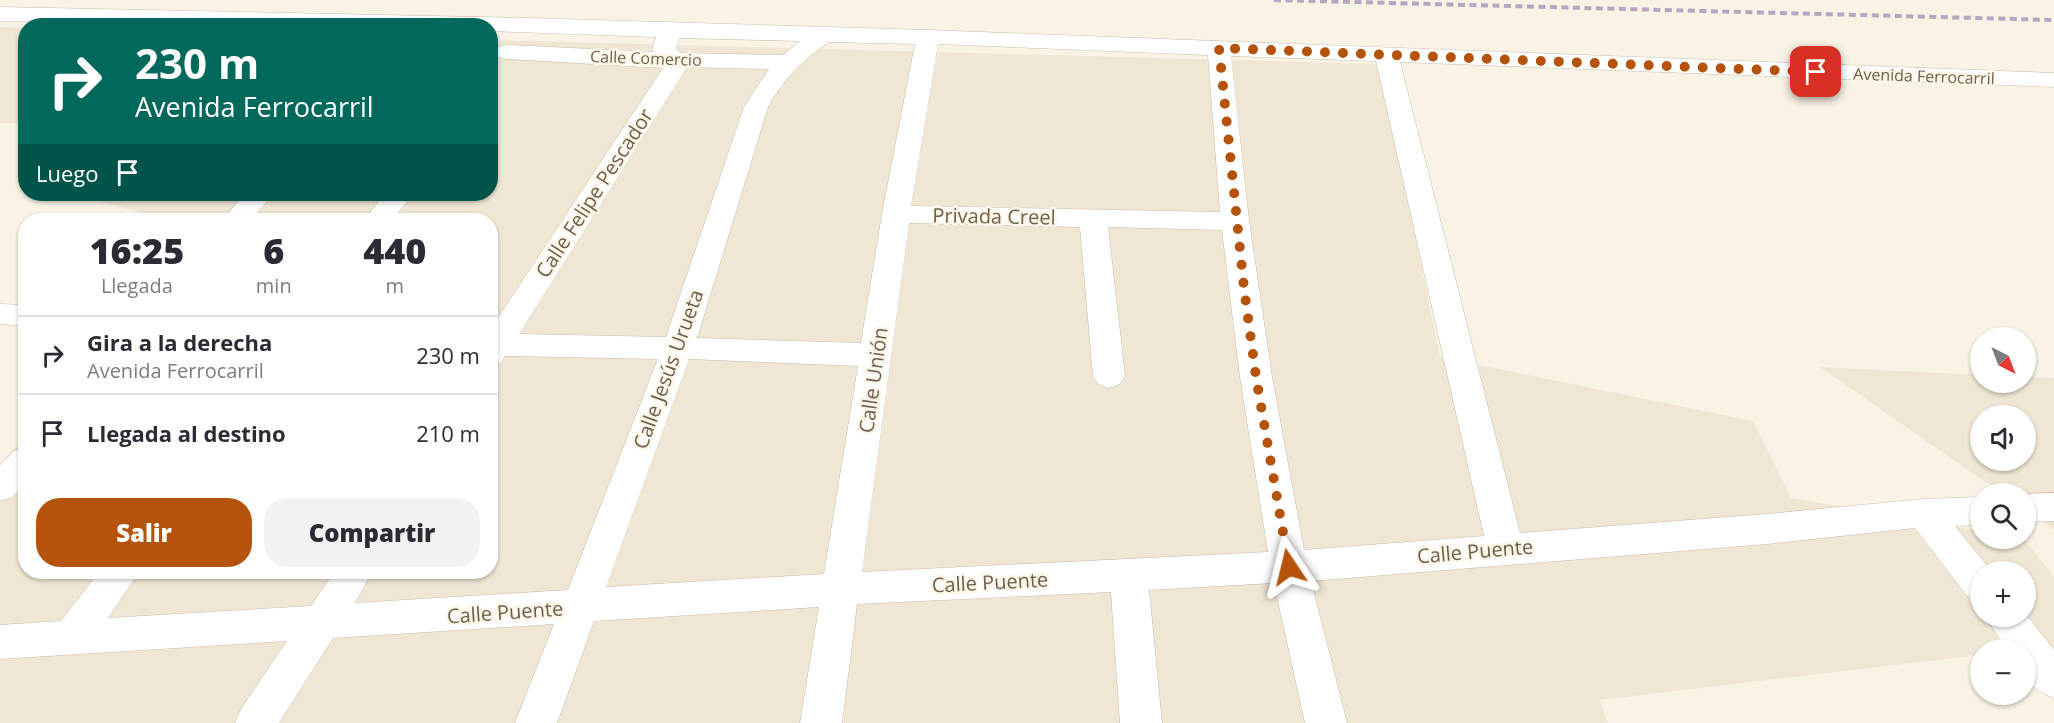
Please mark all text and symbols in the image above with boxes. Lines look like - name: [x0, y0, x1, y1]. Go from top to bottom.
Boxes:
- text: 230 m: [135, 34, 259, 91]
- icon: right: [36, 42, 114, 120]
- street label: Calle Comercio: [590, 45, 702, 71]
- pin: [1790, 46, 1841, 97]
- icon: arrive: [1799, 55, 1832, 88]
- street label: Avenida Ferrocarril: [1853, 63, 1995, 89]
- text: Avenida Ferrocarril: [135, 88, 374, 125]
- street label: Calle Felipe Pescador: [529, 103, 659, 283]
- icon: arrive: [111, 156, 144, 189]
- text: Luego: [36, 158, 99, 188]
- street label: Privada Creel: [932, 201, 1056, 231]
- text: 16:25: [90, 226, 184, 275]
- text: 6: [263, 226, 284, 275]
- text: 440: [363, 226, 426, 275]
- text: Llegada: [101, 272, 173, 299]
- text: min: [256, 272, 292, 299]
- text: m: [386, 272, 404, 299]
- street label: Calle Jesús Urueta: [627, 286, 709, 452]
- street label: Calle Unión: [852, 325, 894, 435]
- text: Gira a la derecha: [87, 327, 272, 357]
- north arrow: [1970, 327, 2036, 393]
- map controls: [1970, 327, 2036, 705]
- icon: right: [36, 339, 69, 372]
- text: 230 m: [416, 340, 480, 370]
- text: Avenida Ferrocarril: [87, 357, 264, 384]
- button: sound: [1970, 405, 2036, 471]
- icon: arrive: [36, 417, 69, 450]
- text: Llegada al destino: [87, 418, 286, 448]
- text: 210 m: [416, 418, 480, 448]
- button: search: [1970, 483, 2036, 549]
- button: Salir: [36, 498, 252, 567]
- button: Compartir: [264, 498, 480, 567]
- street label: Calle Puente: [1416, 532, 1534, 570]
- position arrow: [1257, 535, 1321, 599]
- button: +: [1970, 561, 2036, 627]
- street label: Calle Puente: [931, 565, 1049, 599]
- street label: Calle Puente: [446, 594, 564, 630]
- button: −: [1970, 639, 2036, 705]

